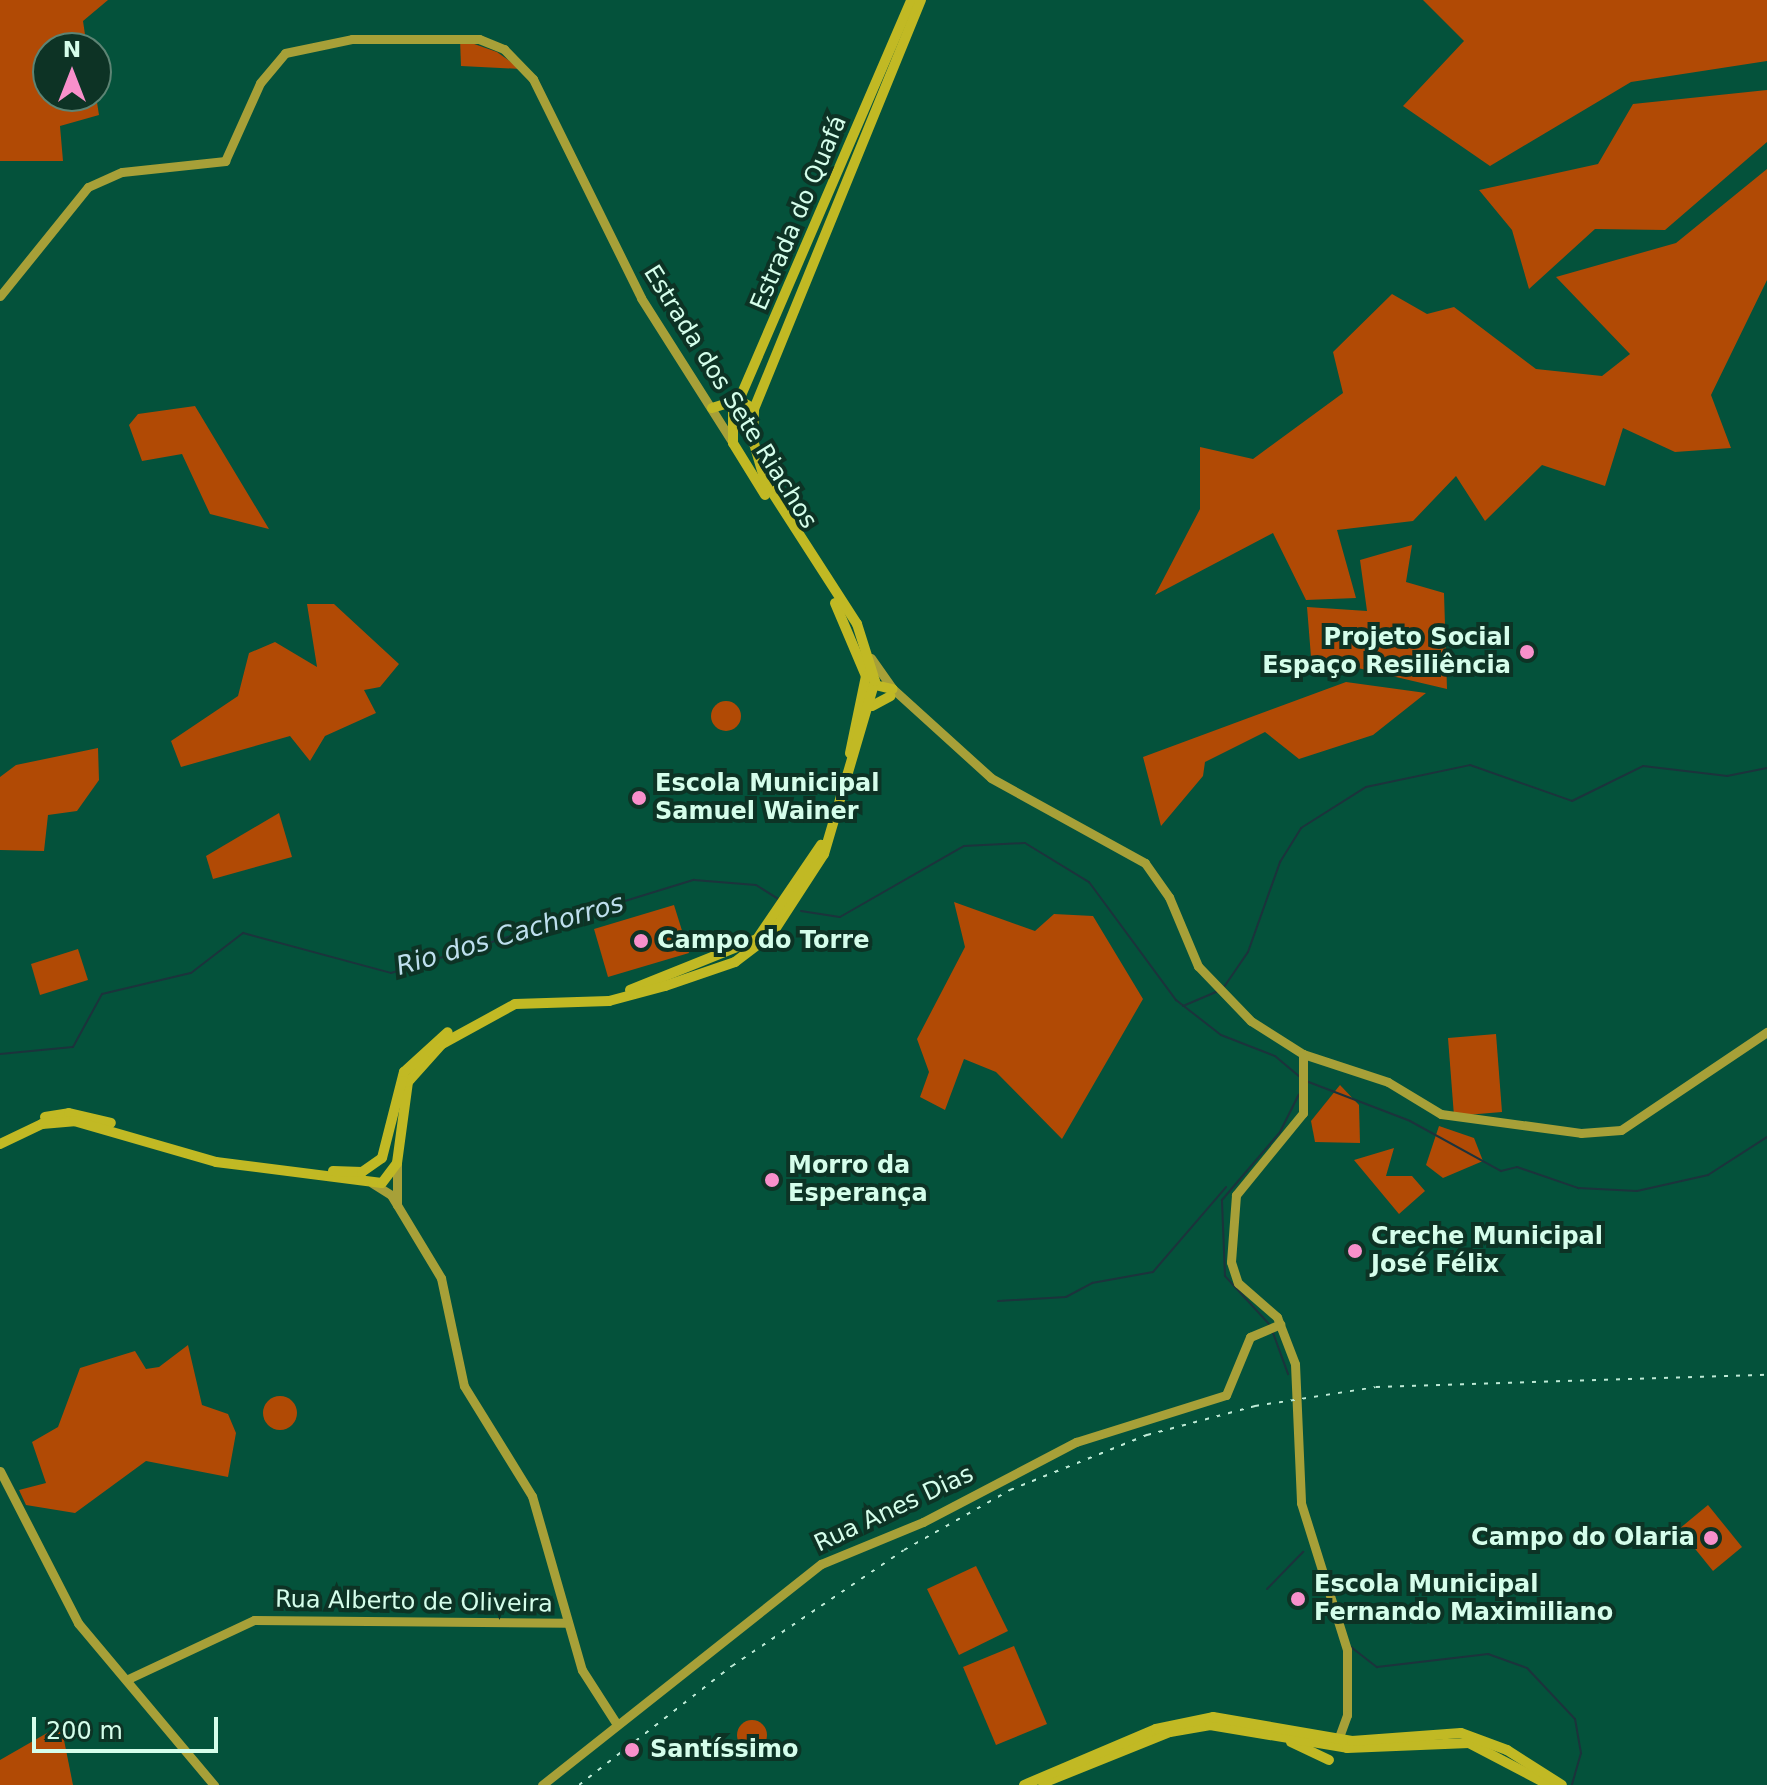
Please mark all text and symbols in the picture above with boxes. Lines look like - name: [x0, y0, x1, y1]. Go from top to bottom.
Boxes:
- north arrow: [32, 32, 112, 112]
- text: N: [63, 37, 81, 62]
- street label: Estrada do Quafá: [745, 111, 853, 315]
- street label: Estrada dos Sete Riachos: [637, 260, 823, 534]
- place label: Projeto Social Espaço Resiliência: [1262, 624, 1511, 680]
- marker: Projeto Social Espaço Resiliência: [1518, 643, 1536, 661]
- place label: Escola Municipal Samuel Wainer: [655, 770, 880, 826]
- marker: Escola Municipal Samuel Wainer: [630, 789, 648, 807]
- water label: Rio dos Cachorros: [393, 888, 627, 982]
- place label: Campo do Torre: [657, 927, 869, 955]
- marker: Campo do Torre: [632, 932, 650, 950]
- place label: Morro da Esperança: [788, 1152, 928, 1208]
- marker: Morro da Esperança: [763, 1171, 781, 1189]
- place label: Creche Municipal José Félix: [1371, 1223, 1603, 1279]
- marker: Creche Municipal José Félix: [1346, 1242, 1364, 1260]
- street label: Rua Anes Dias: [810, 1460, 978, 1558]
- place label: Campo do Olaria: [1471, 1524, 1695, 1552]
- marker: Campo do Olaria: [1702, 1529, 1720, 1547]
- place label: Escola Municipal Fernando Maximiliano: [1314, 1571, 1613, 1627]
- street label: Rua Alberto de Oliveira: [275, 1585, 553, 1619]
- marker: Escola Municipal Fernando Maximiliano: [1289, 1590, 1307, 1608]
- scale bar: [36, 1701, 222, 1751]
- text: 200 m: [46, 1717, 123, 1745]
- place label: Santíssimo: [650, 1736, 799, 1764]
- marker: Santíssimo: [621, 1739, 643, 1761]

